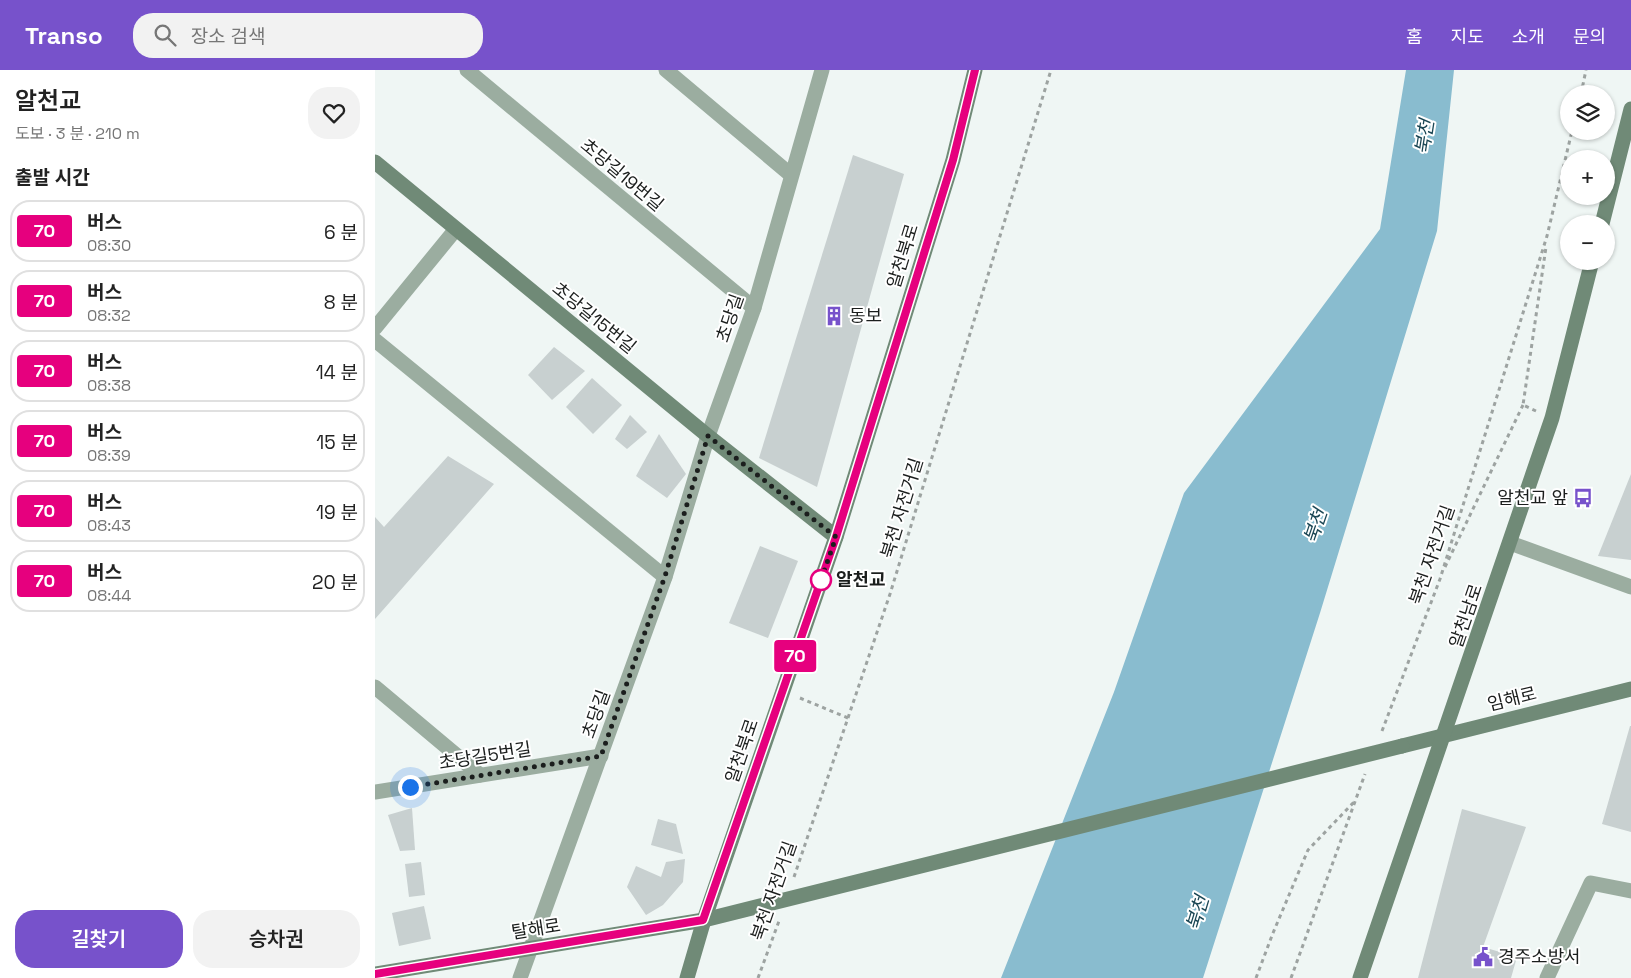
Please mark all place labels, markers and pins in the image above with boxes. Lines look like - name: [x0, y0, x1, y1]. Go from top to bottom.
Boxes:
- place label: 동보: [849, 304, 882, 327]
- building icon: 동보: [823, 305, 845, 327]
- place label: 알천교 앞: [1497, 486, 1568, 509]
- bus stop icon: 알천교 앞: [1572, 487, 1594, 509]
- place label: 알천교: [836, 568, 886, 591]
- marker: 알천교: [810, 569, 832, 591]
- place label: 경주소방서: [1498, 945, 1581, 968]
- public building icon: 경주소방서: [1472, 946, 1494, 968]

